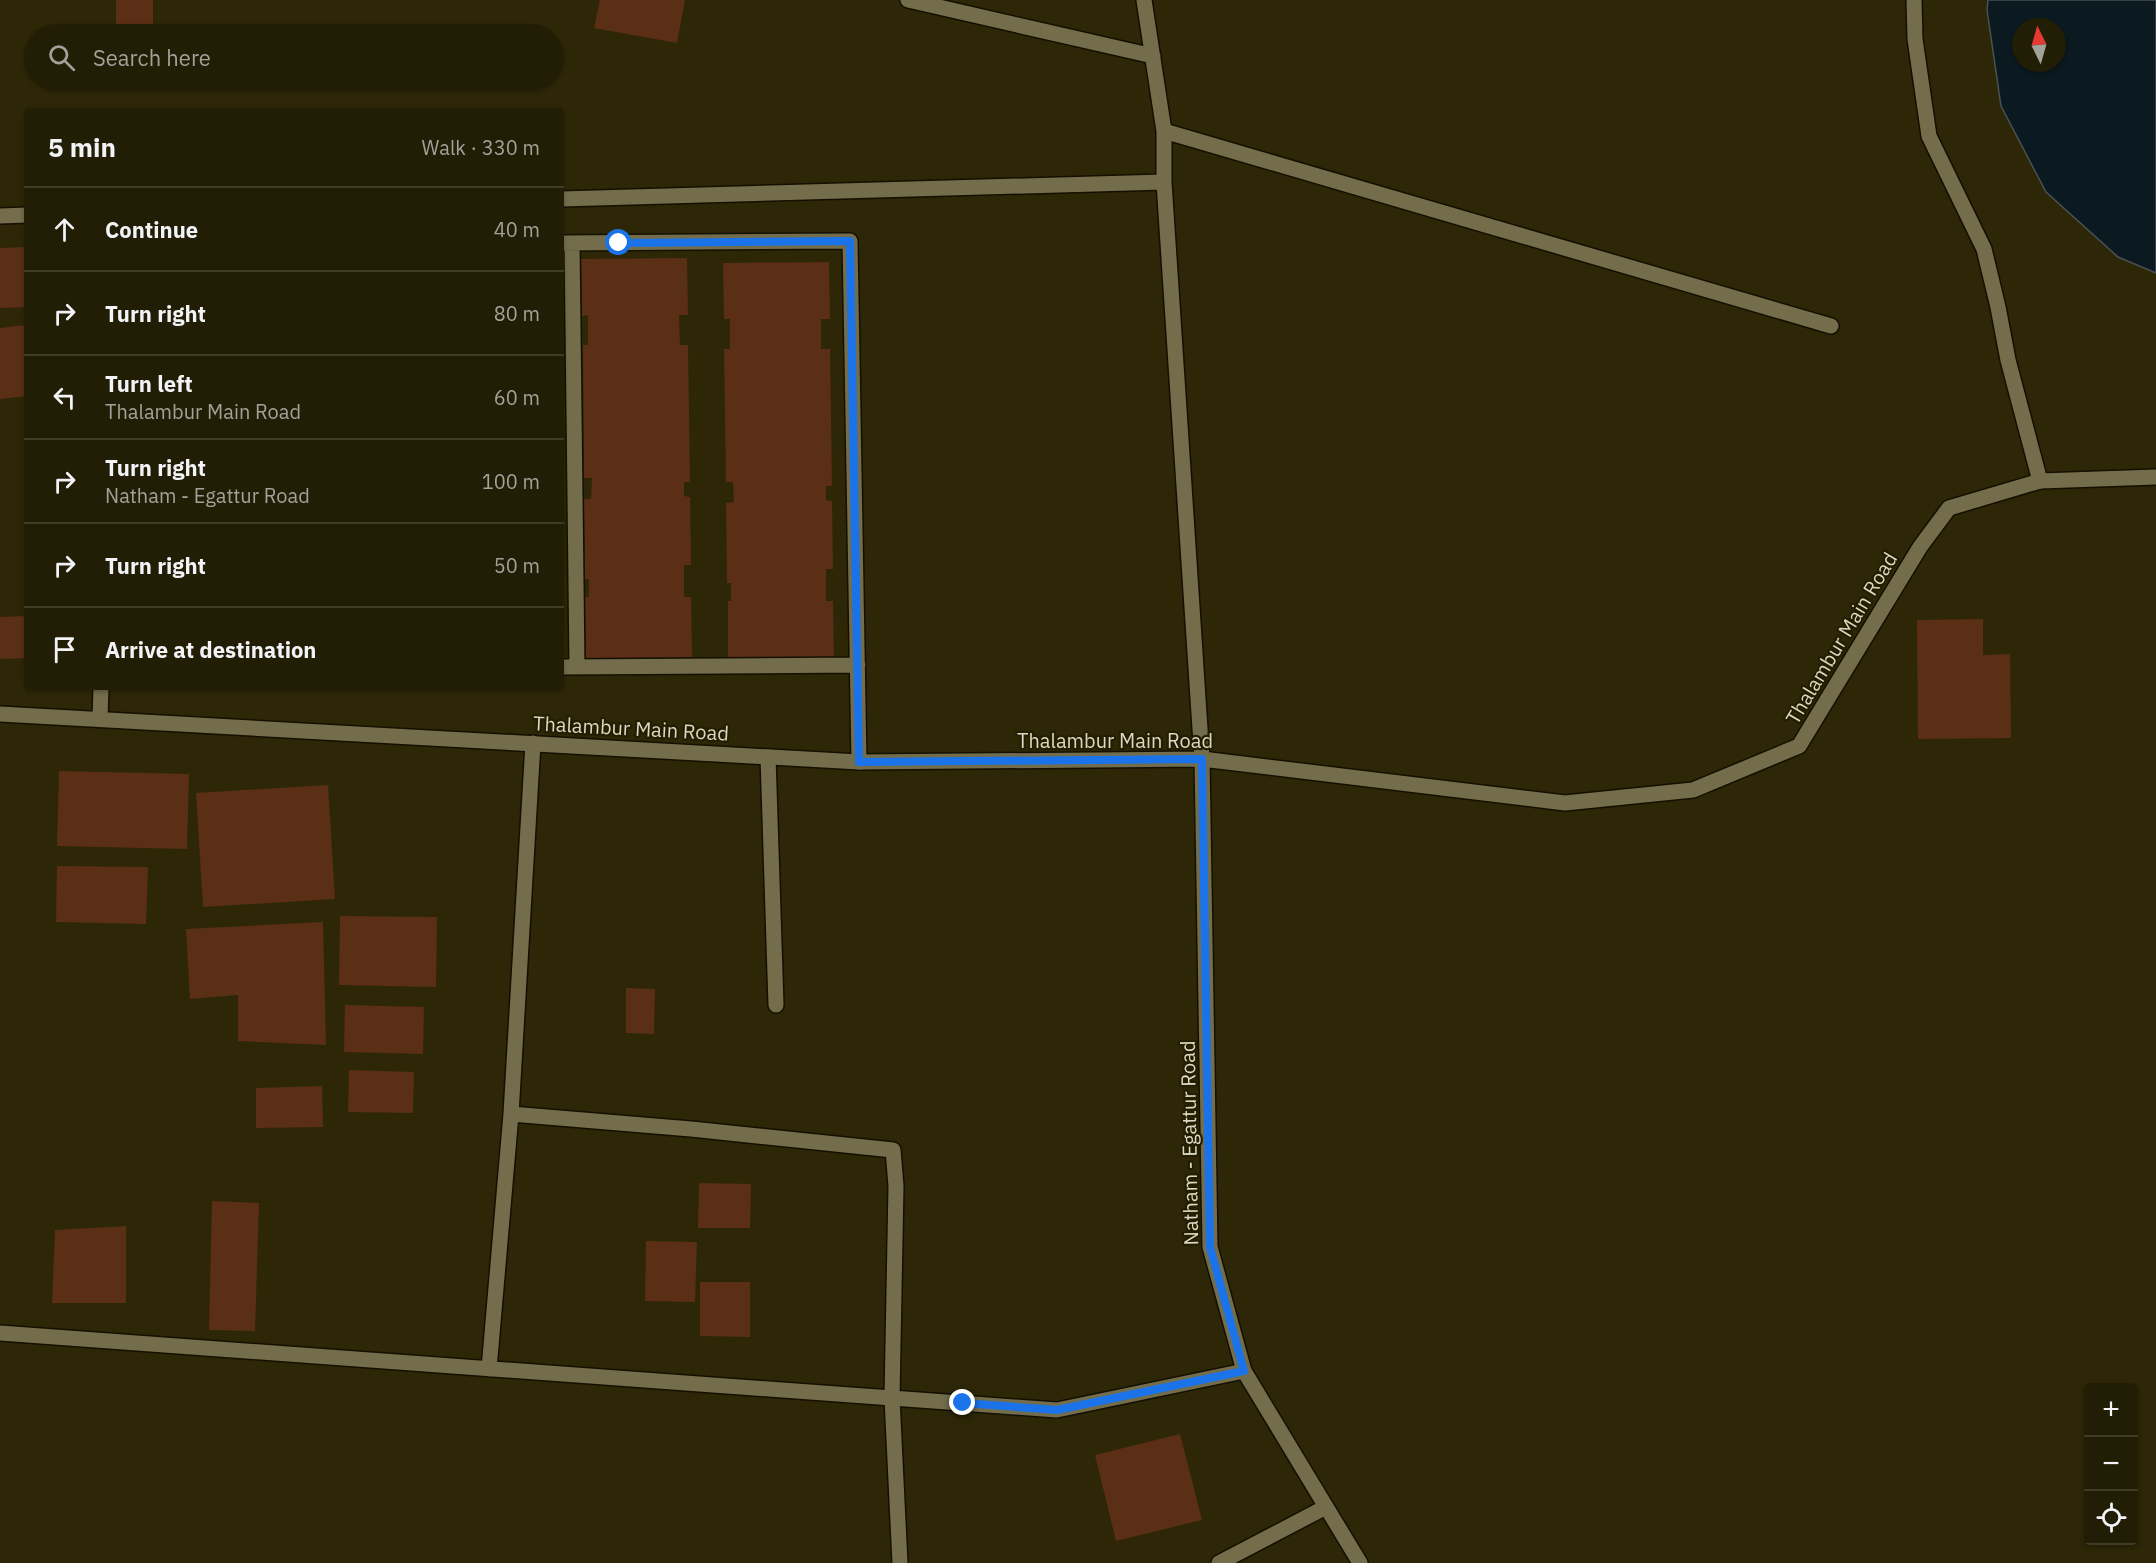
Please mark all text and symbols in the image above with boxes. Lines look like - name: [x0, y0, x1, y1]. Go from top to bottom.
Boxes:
- north arrow: [2012, 18, 2066, 72]
- search box: [24, 24, 564, 90]
- icon: search: [45, 41, 78, 74]
- text: Search here: [93, 43, 211, 72]
- text: 5 min: [48, 130, 116, 164]
- text: Walk · 330 m: [422, 134, 540, 161]
- icon: ahead: [48, 213, 81, 246]
- text: Continue: [105, 215, 198, 244]
- text: 40 m: [494, 216, 540, 243]
- route start: [605, 229, 631, 255]
- icon: right: [48, 297, 81, 330]
- text: Turn right: [105, 299, 206, 328]
- text: 80 m: [494, 300, 540, 327]
- text: Turn left: [105, 369, 193, 398]
- icon: left: [48, 381, 81, 414]
- text: 60 m: [494, 384, 540, 411]
- text: Thalambur Main Road: [105, 398, 301, 425]
- text: Turn right: [105, 453, 206, 482]
- icon: right: [48, 465, 81, 498]
- text: 100 m: [482, 468, 540, 495]
- text: Natham - Egattur Road: [105, 482, 310, 509]
- street label: Thalambur Main Road: [1779, 547, 1903, 729]
- icon: right: [48, 549, 81, 582]
- text: Turn right: [105, 551, 206, 580]
- text: 50 m: [494, 552, 540, 579]
- icon: arrive: [48, 633, 81, 666]
- text: Arrive at destination: [105, 635, 316, 664]
- street label: Thalambur Main Road: [532, 709, 730, 747]
- street label: Thalambur Main Road: [1017, 727, 1213, 754]
- street label: Natham - Egattur Road: [1174, 1040, 1204, 1246]
- map controls: [2084, 1383, 2138, 1545]
- button: +: [2084, 1383, 2138, 1437]
- route end: [949, 1389, 975, 1415]
- button: −: [2084, 1437, 2138, 1491]
- button: locate: [2084, 1491, 2138, 1545]

